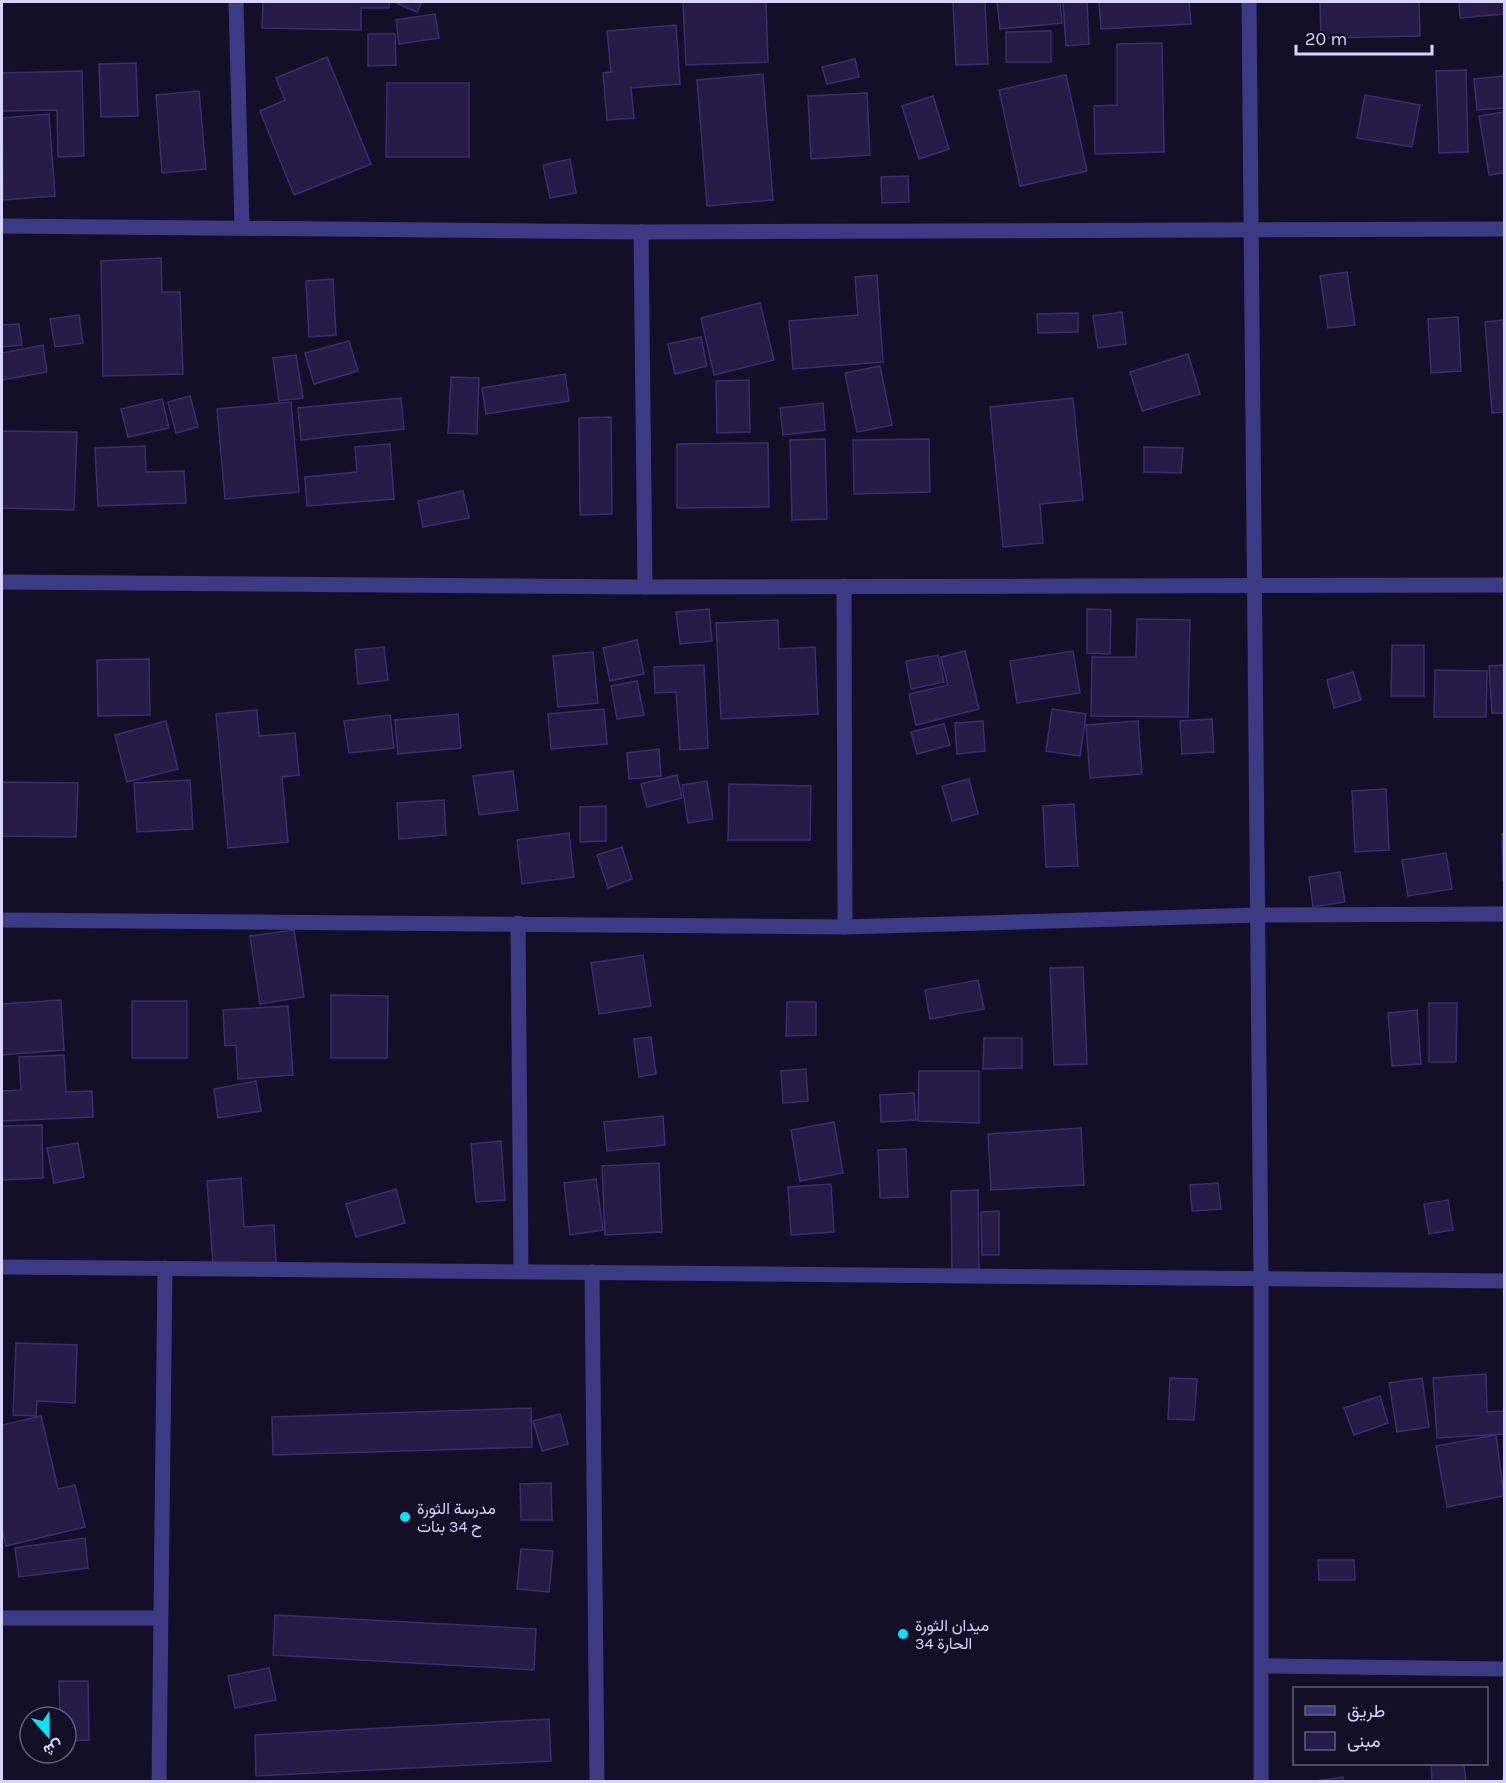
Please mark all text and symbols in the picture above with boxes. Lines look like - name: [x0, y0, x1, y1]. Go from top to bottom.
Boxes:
- scale bar: [1296, 18, 1432, 56]
- text: 20 m: [1305, 28, 1347, 50]
- place label: مدرسة الثورة ح 34 بنات: [417, 1499, 496, 1538]
- marker: مدرسة الثورة ح 34 بنات: [398, 1510, 412, 1524]
- place label: ميدان الثورة الحارة 34: [915, 1616, 989, 1654]
- marker: ميدان الثورة الحارة 34: [896, 1627, 910, 1641]
- legend: [1293, 1687, 1488, 1765]
- text: طريق: [1347, 1700, 1385, 1722]
- north arrow: [18, 1705, 78, 1765]
- text: مبنى: [1347, 1730, 1381, 1752]
- text: ش: [41, 1736, 66, 1761]

